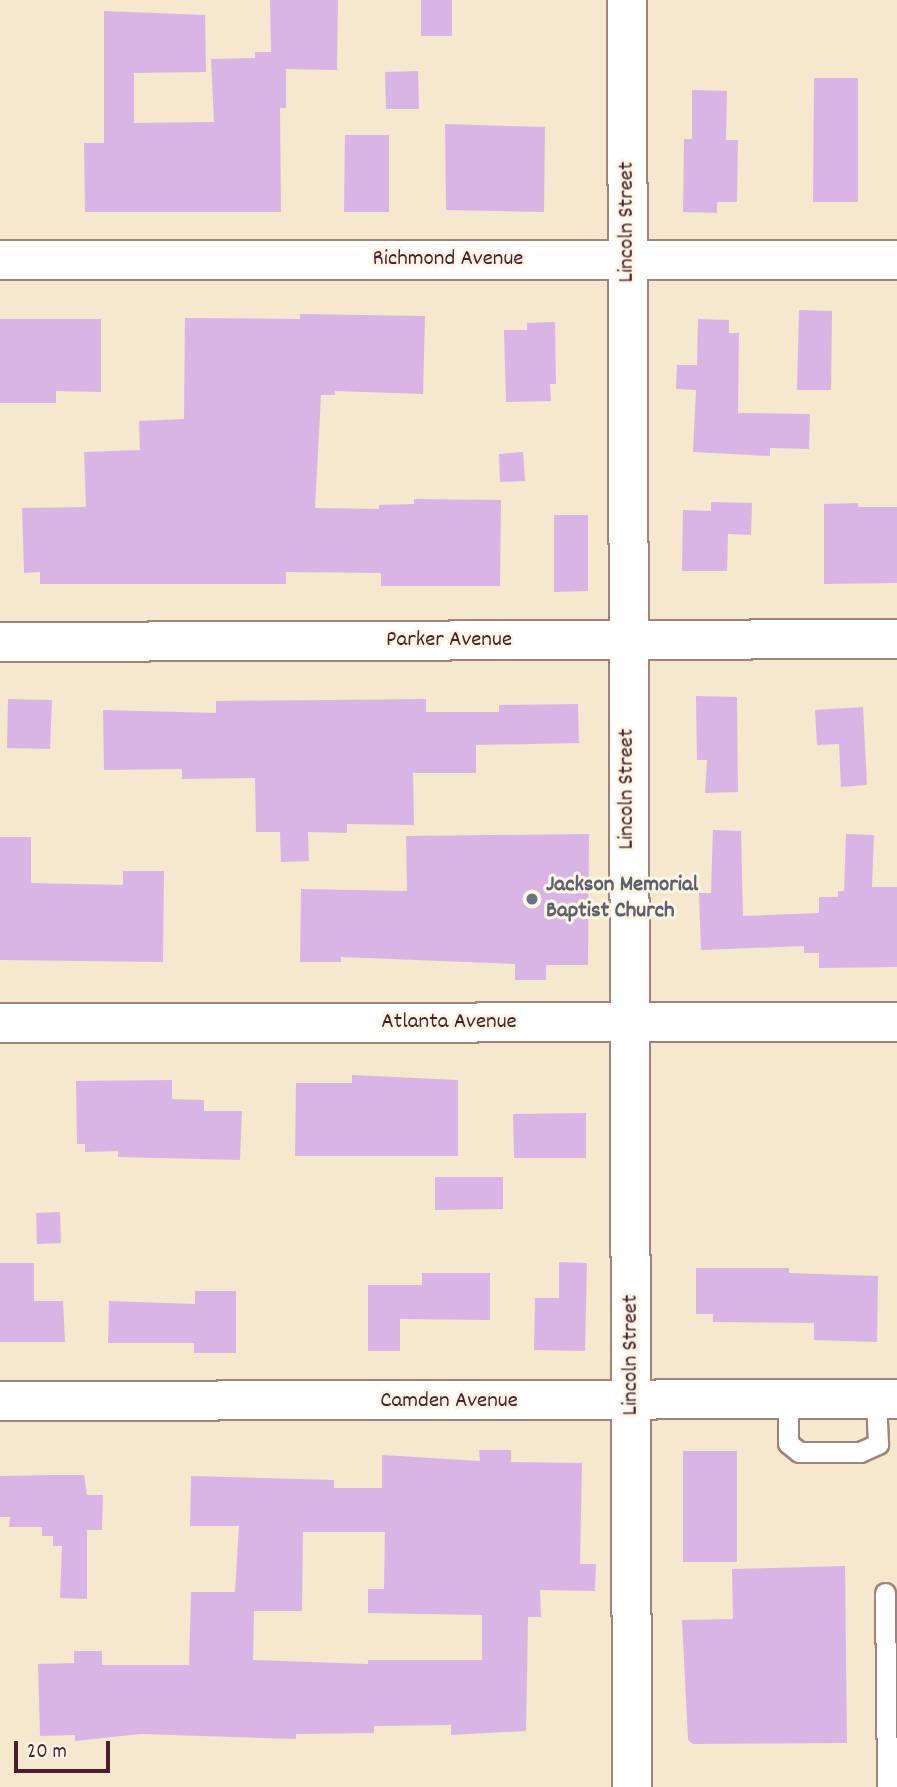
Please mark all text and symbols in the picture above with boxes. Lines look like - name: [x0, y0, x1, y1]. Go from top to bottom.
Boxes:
- street label: Lincoln Street: [614, 162, 642, 282]
- street label: Richmond Avenue: [373, 246, 523, 274]
- street label: Parker Avenue: [386, 627, 512, 655]
- street label: Lincoln Street: [614, 729, 642, 849]
- place label: Jackson Memorial Baptist Church: [546, 872, 698, 926]
- marker: Jackson Memorial Baptist Church: [524, 891, 540, 907]
- street label: Atlanta Avenue: [381, 1009, 517, 1037]
- street label: Lincoln Street: [618, 1295, 646, 1415]
- street label: Camden Avenue: [380, 1388, 518, 1416]
- scale bar: [18, 1728, 114, 1772]
- text: 20 m: [27, 1738, 67, 1768]

